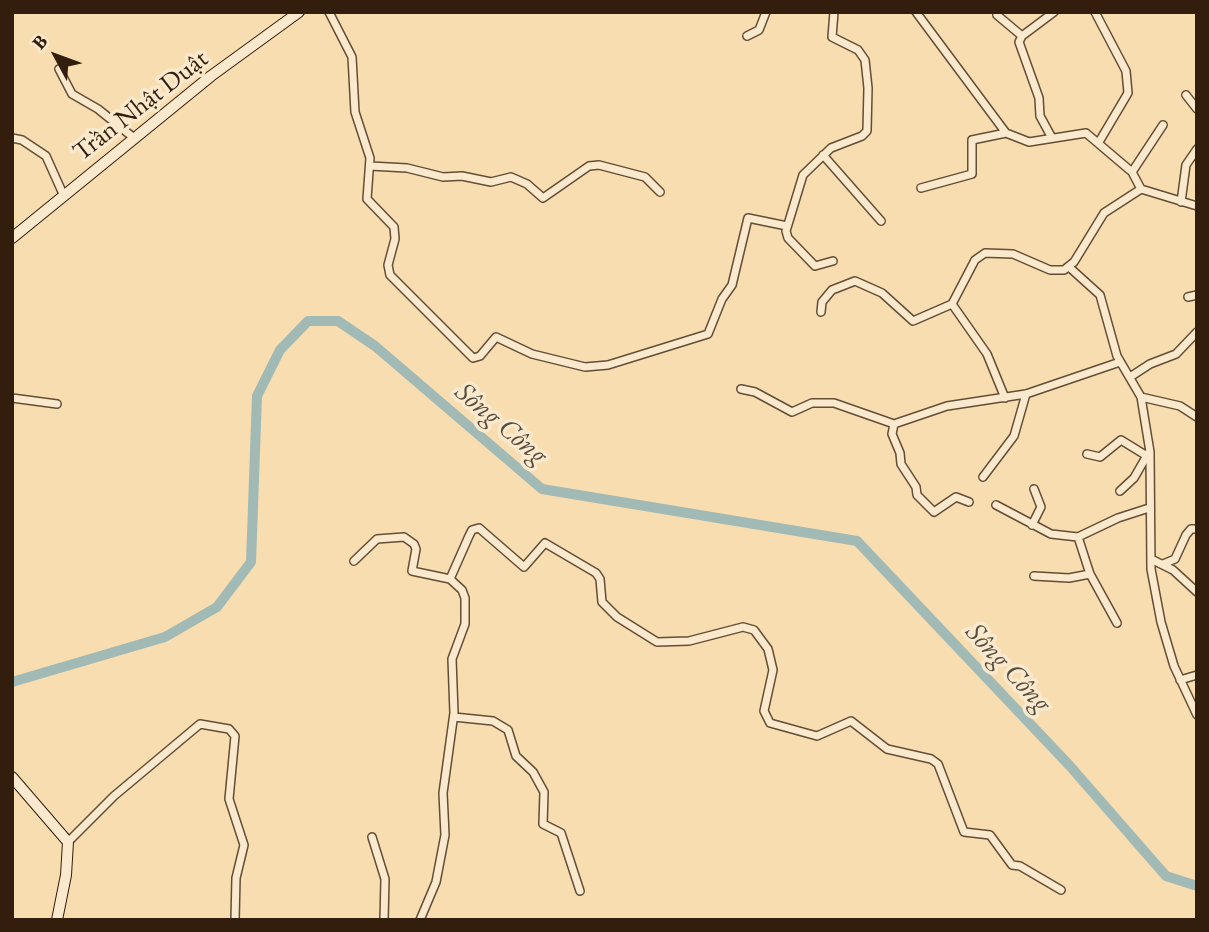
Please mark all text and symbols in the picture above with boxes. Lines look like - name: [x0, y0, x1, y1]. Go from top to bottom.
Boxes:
- north arrow: [21, 21, 91, 91]
- text: B: [26, 29, 53, 55]
- street label: Trần Nhật Duật: [67, 44, 215, 168]
- water label: Sông Công: [448, 376, 554, 472]
- water label: Sông Công: [958, 616, 1058, 720]

